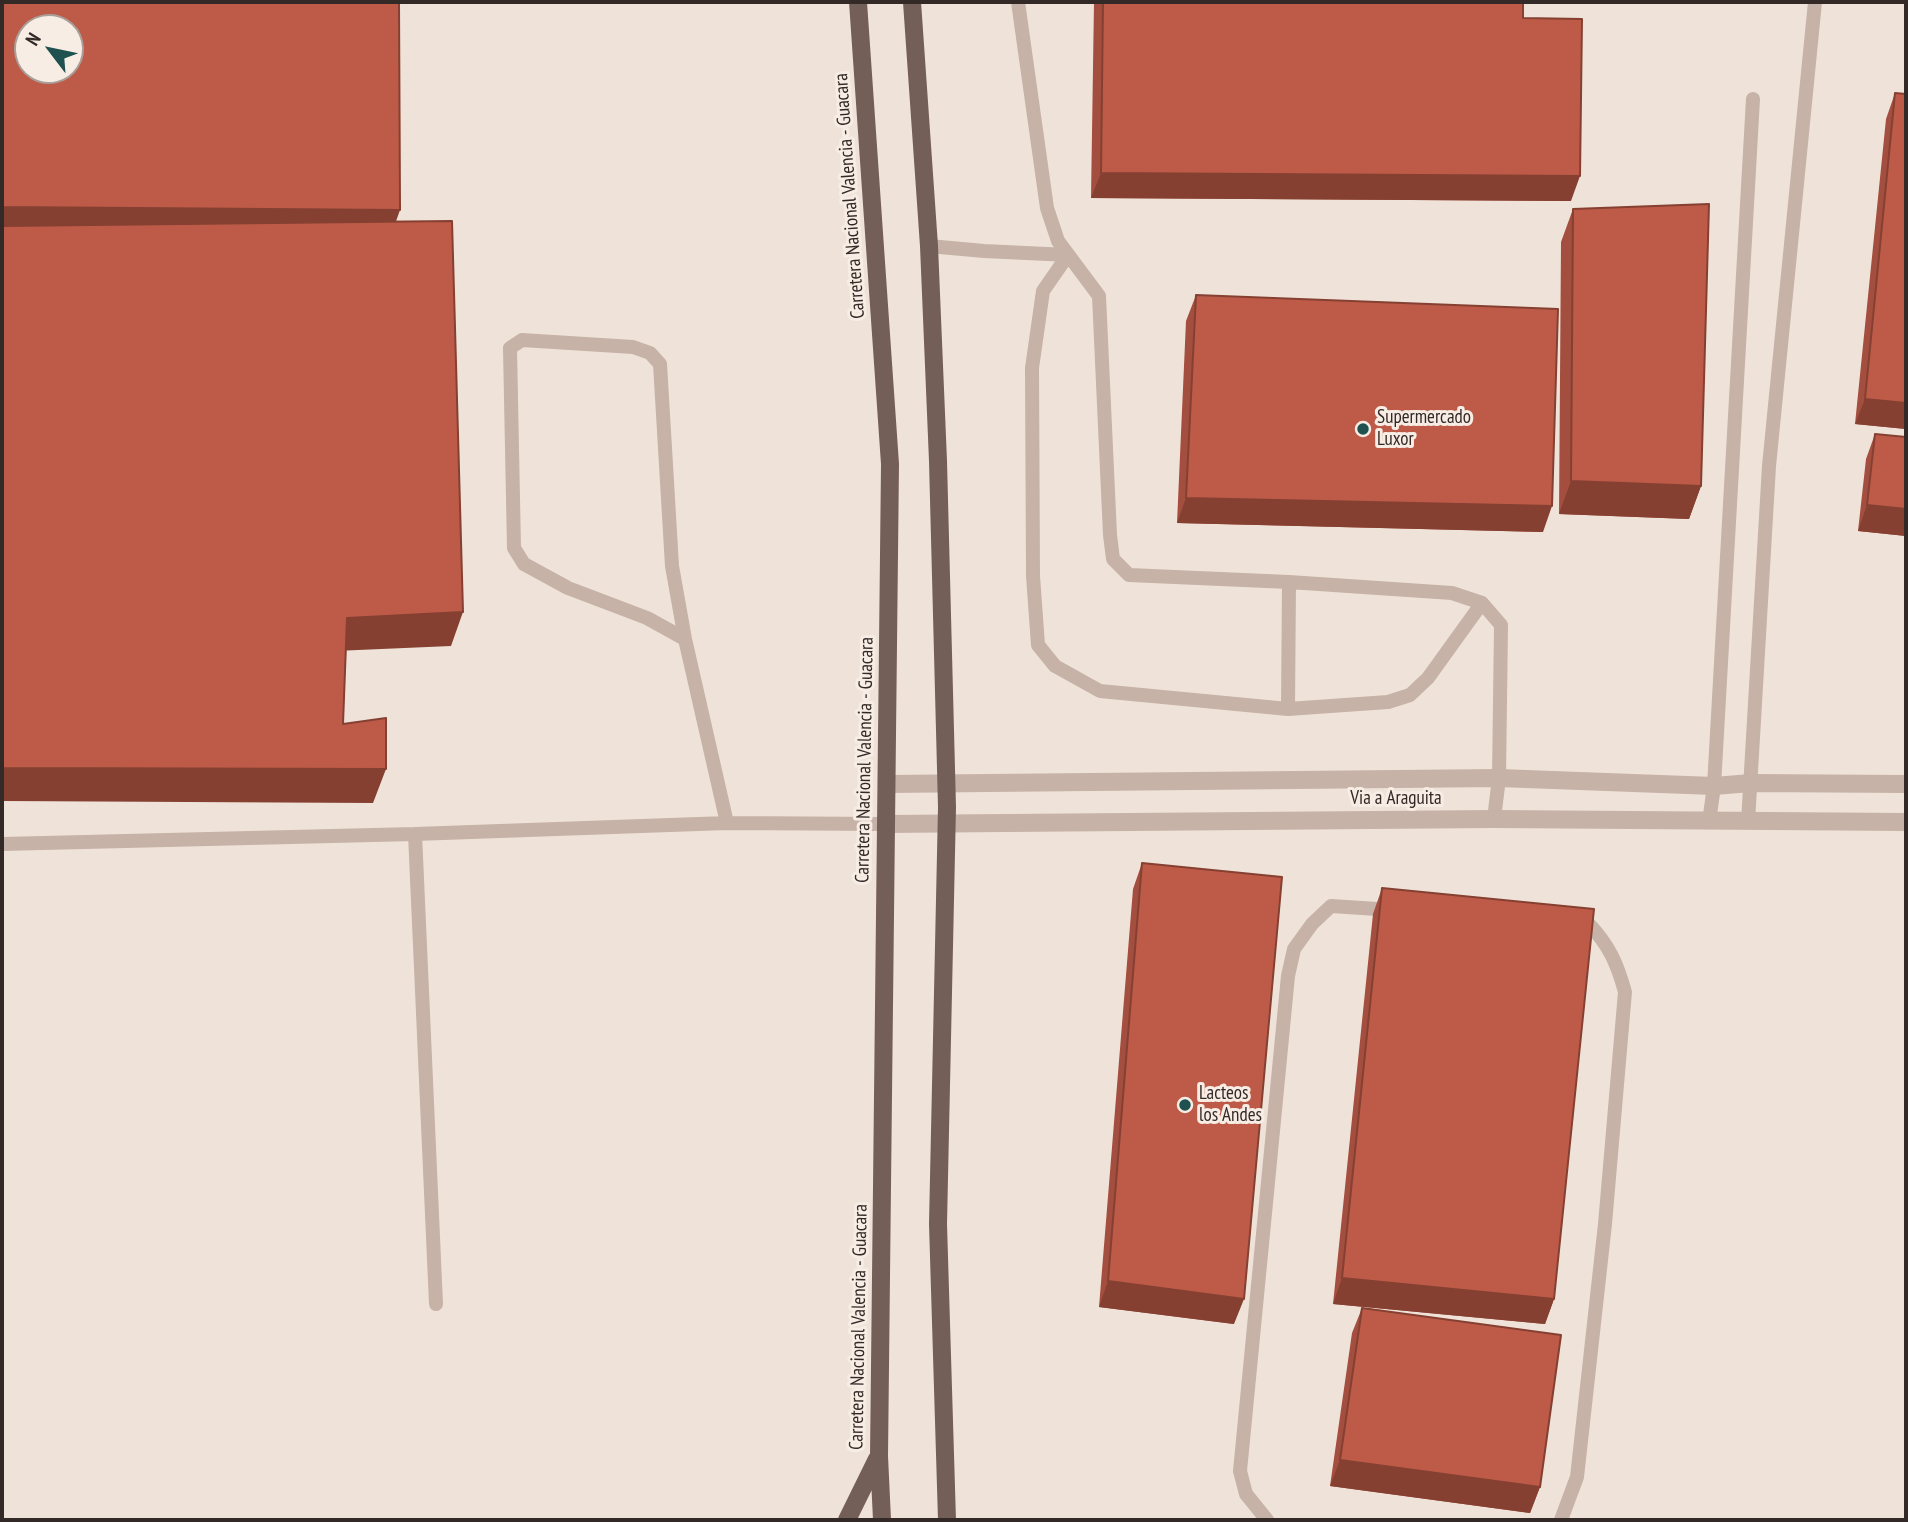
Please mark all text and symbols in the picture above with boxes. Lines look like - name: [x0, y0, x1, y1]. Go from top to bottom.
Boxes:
- north arrow: [14, 14, 84, 84]
- text: N: [20, 28, 46, 50]
- street label: Carretera Nacional Valencia - Guacara: [830, 72, 870, 320]
- place label: Supermercado Luxor: [1377, 407, 1471, 451]
- marker: Supermercado Luxor: [1355, 421, 1371, 437]
- street label: Carretera Nacional Valencia - Guacara: [851, 637, 879, 883]
- street label: Via a Araguita: [1350, 788, 1442, 810]
- place label: Lacteos los Andes: [1199, 1083, 1262, 1127]
- marker: Lacteos los Andes: [1177, 1097, 1193, 1113]
- street label: Carretera Nacional Valencia - Guacara: [845, 1204, 873, 1450]

